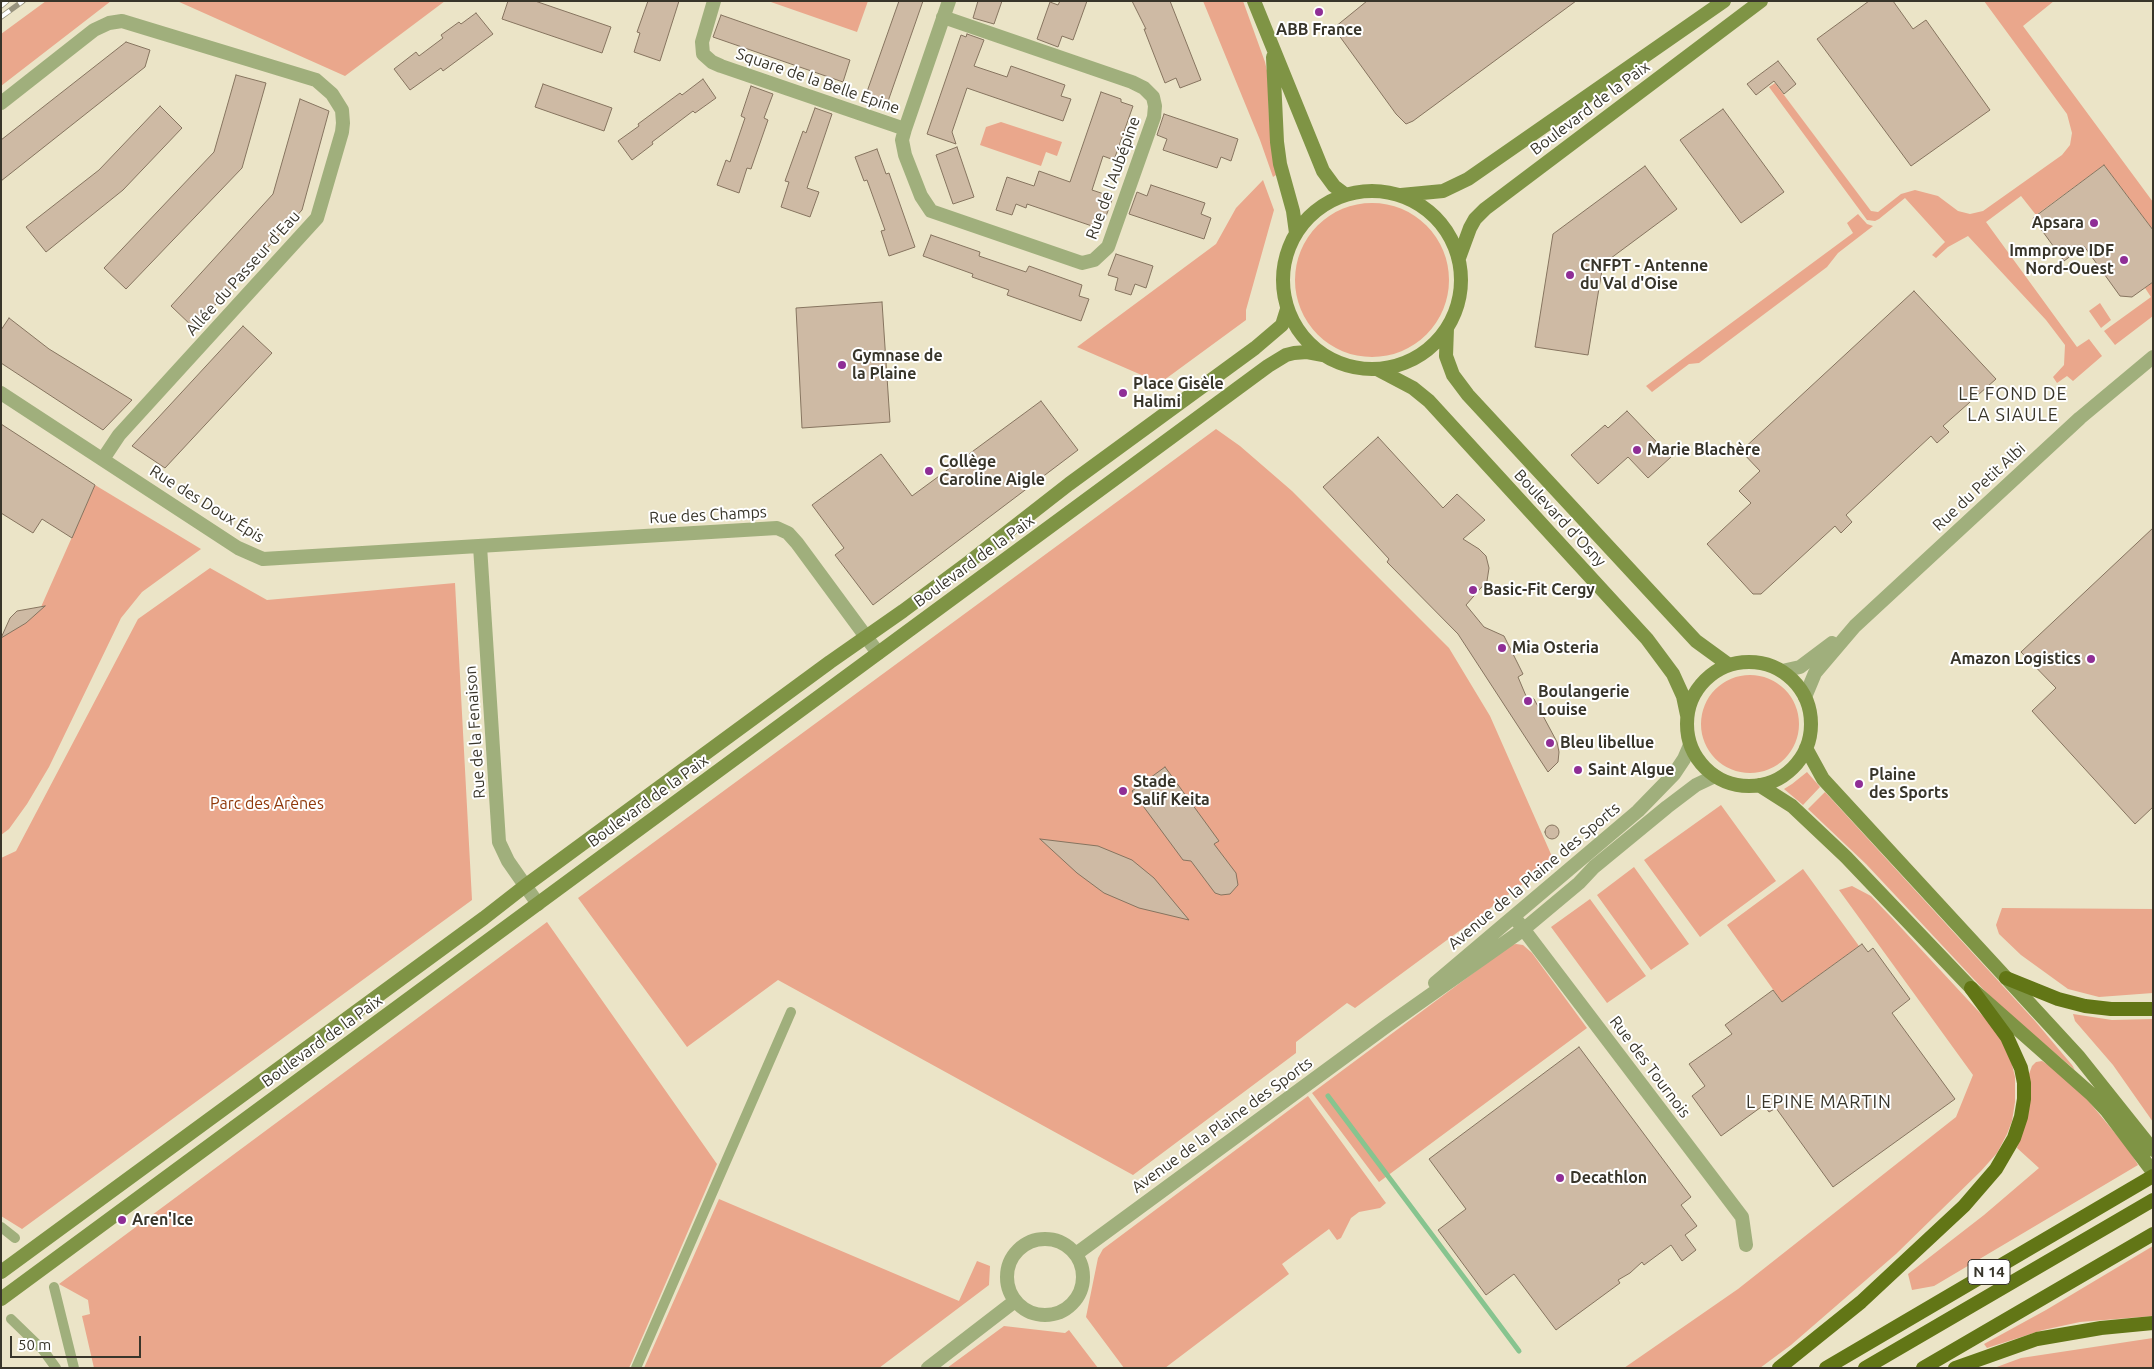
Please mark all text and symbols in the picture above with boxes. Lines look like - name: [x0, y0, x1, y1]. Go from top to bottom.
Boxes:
- marker: ABB France: [1313, 6, 1325, 18]
- place label: ABB France: [1276, 20, 1362, 40]
- street label: Square de la Belle Epine: [734, 44, 902, 118]
- street label: Boulevard de la Paix: [1527, 57, 1653, 159]
- street label: Rue de l'Aubépine: [1082, 114, 1144, 242]
- street label: Allée du Passeur d'Eau: [182, 207, 304, 339]
- place label: Apsara: [2032, 213, 2084, 233]
- marker: Apsara: [2088, 217, 2100, 229]
- place label: Immprove IDF Nord-Ouest: [2009, 241, 2114, 279]
- marker: Immprove IDF Nord-Ouest: [2118, 254, 2130, 266]
- place label: CNFPT - Antenne du Val d'Oise: [1580, 256, 1708, 294]
- marker: CNFPT - Antenne du Val d'Oise: [1564, 269, 1576, 281]
- place label: Gymnase de la Plaine: [852, 346, 943, 384]
- marker: Gymnase de la Plaine: [836, 359, 848, 371]
- place label: Place Gisèle Halimi: [1133, 374, 1224, 412]
- district label: LE FOND DE LA SIAULE: [1957, 383, 2069, 426]
- marker: Place Gisèle Halimi: [1117, 387, 1129, 399]
- street label: Rue du Petit Albi: [1929, 439, 2029, 535]
- place label: Marie Blachère: [1647, 440, 1760, 460]
- marker: Marie Blachère: [1631, 444, 1643, 456]
- place label: Collège Caroline Aigle: [939, 452, 1045, 490]
- street label: Rue des Doux Épis: [146, 461, 268, 547]
- marker: Collège Caroline Aigle: [923, 465, 935, 477]
- street label: Boulevard d'Osny: [1510, 465, 1610, 571]
- street label: Rue des Champs: [649, 502, 767, 528]
- street label: Boulevard de la Paix: [910, 511, 1038, 611]
- place label: Basic-Fit Cergy: [1483, 580, 1595, 600]
- marker: Basic-Fit Cergy: [1467, 584, 1479, 596]
- place label: Mia Osteria: [1512, 638, 1599, 658]
- marker: Mia Osteria: [1496, 642, 1508, 654]
- place label: Amazon Logistics: [1950, 649, 2081, 669]
- marker: Amazon Logistics: [2085, 653, 2097, 665]
- street label: Rue de la Fenaison: [461, 665, 489, 799]
- place label: Boulangerie Louise: [1538, 682, 1630, 720]
- marker: Boulangerie Louise: [1522, 695, 1534, 707]
- place label: Bleu libellue: [1560, 733, 1654, 753]
- marker: Bleu libellue: [1544, 737, 1556, 749]
- street label: Boulevard de la Paix: [584, 751, 712, 851]
- place label: Saint Algue: [1588, 760, 1675, 780]
- marker: Saint Algue: [1572, 764, 1584, 776]
- place label: Plaine des Sports: [1869, 765, 1948, 803]
- place label: Stade Salif Keita: [1133, 772, 1210, 810]
- marker: Plaine des Sports: [1853, 778, 1865, 790]
- marker: Stade Salif Keita: [1117, 785, 1129, 797]
- park label: Parc des Arènes: [210, 794, 324, 814]
- street label: Avenue de la Plaine des Sports: [1444, 798, 1624, 954]
- street label: Boulevard de la Paix: [258, 991, 386, 1091]
- street label: Rue des Tournois: [1605, 1012, 1695, 1122]
- street label: Avenue de la Plaine des Sports: [1128, 1053, 1316, 1197]
- district label: L EPINE MARTIN: [1744, 1091, 1894, 1113]
- place label: Decathlon: [1570, 1168, 1647, 1188]
- marker: Decathlon: [1554, 1172, 1566, 1184]
- place label: Aren'Ice: [132, 1210, 193, 1230]
- marker: Aren'Ice: [116, 1214, 128, 1226]
- road number: N 14: [1968, 1260, 2010, 1284]
- scale bar: [12, 1326, 144, 1358]
- text: 50 m: [18, 1336, 51, 1353]

